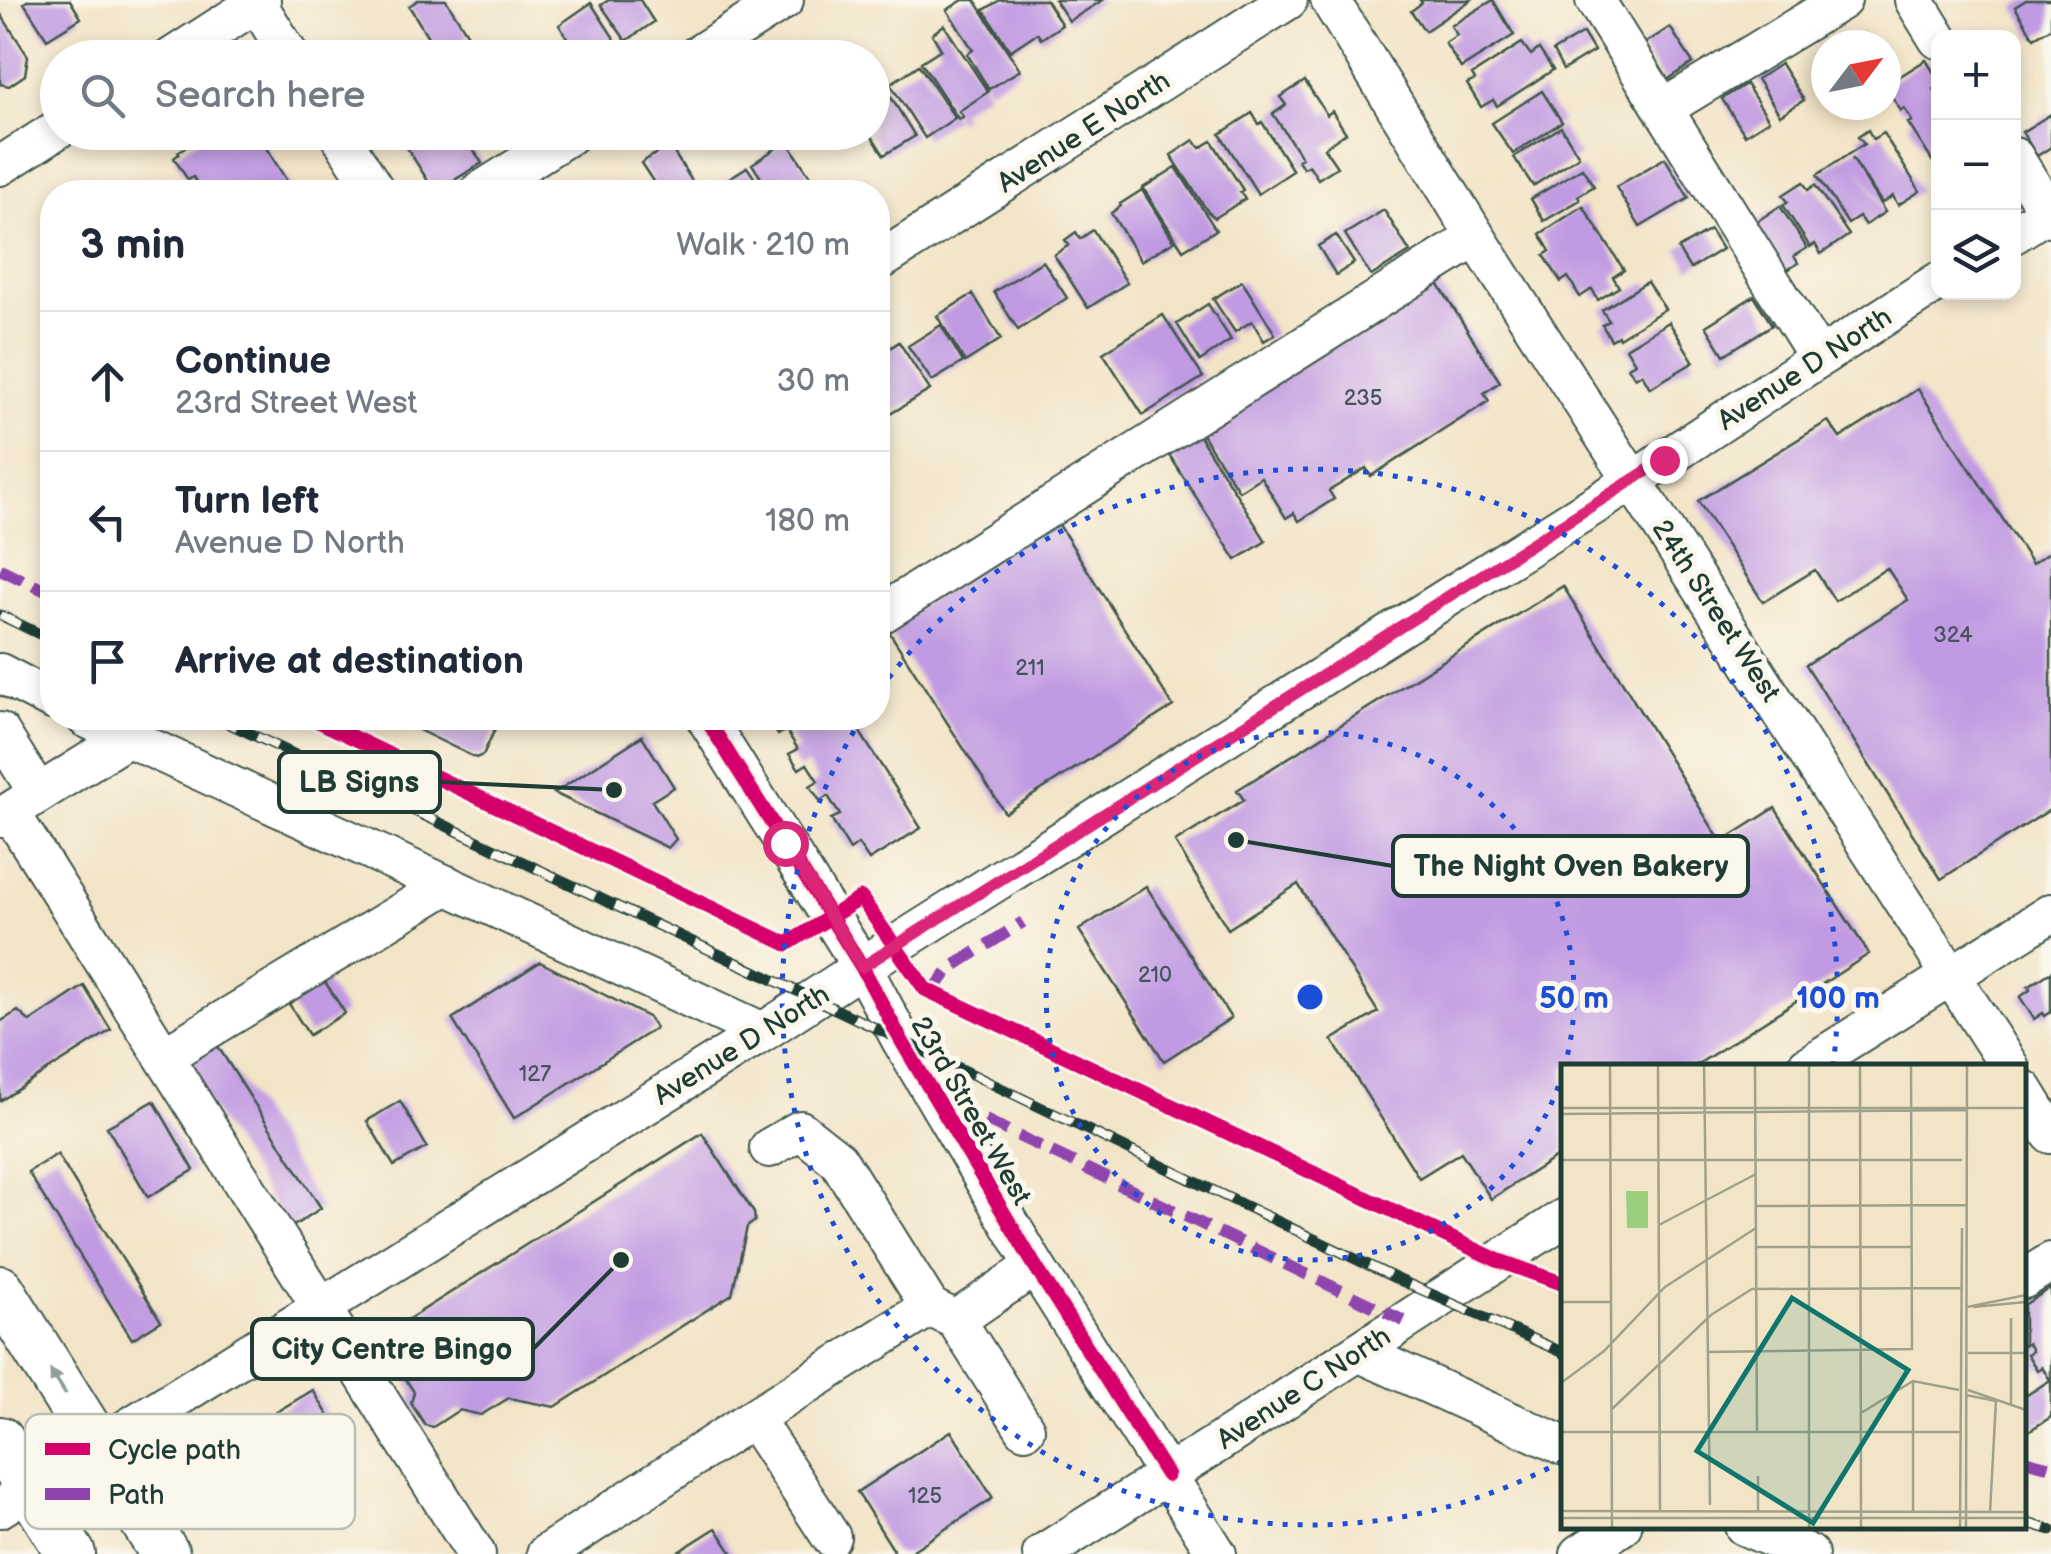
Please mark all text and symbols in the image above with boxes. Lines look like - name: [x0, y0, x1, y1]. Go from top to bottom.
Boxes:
- north arrow: [1811, 30, 1901, 120]
- map controls: [1931, 30, 2021, 300]
- button: +: [1931, 30, 2021, 120]
- search box: [40, 40, 890, 150]
- street label: Avenue E North: [991, 64, 1176, 200]
- icon: search: [75, 68, 130, 123]
- text: Search here: [155, 73, 366, 118]
- button: −: [1931, 120, 2021, 210]
- button: layers: [1931, 210, 2021, 300]
- text: 3 min: [80, 220, 185, 271]
- text: Walk · 210 m: [676, 226, 850, 265]
- street label: Avenue D North: [1712, 301, 1898, 438]
- text: Continue: [175, 339, 331, 384]
- icon: ahead: [80, 354, 135, 409]
- text: 30 m: [776, 362, 850, 401]
- text: 23rd Street West: [175, 384, 417, 423]
- house number: 235: [1344, 385, 1382, 412]
- route end: [1642, 438, 1688, 484]
- text: Turn left: [175, 479, 319, 524]
- icon: left: [80, 494, 135, 549]
- text: 180 m: [765, 502, 850, 541]
- street label: 24th Street West: [1645, 514, 1787, 708]
- text: Avenue D North: [175, 524, 405, 563]
- house number: 324: [1933, 622, 1973, 649]
- icon: arrive: [80, 634, 135, 689]
- text: Arrive at destination: [175, 639, 524, 684]
- house number: 211: [1015, 655, 1045, 682]
- callout: LB Signs: [279, 752, 440, 812]
- text: LB Signs: [299, 765, 419, 801]
- route start: [763, 821, 809, 867]
- callout: The Night Oven Bakery: [1393, 836, 1748, 896]
- text: The Night Oven Bakery: [1414, 849, 1729, 885]
- house number: 210: [1138, 962, 1172, 989]
- street label: Avenue D North: [648, 978, 836, 1113]
- centre of rings: [1292, 979, 1328, 1015]
- text: 50 m: [1539, 981, 1609, 1017]
- text: 100 m: [1796, 981, 1880, 1017]
- street label: 23rd Street West: [903, 1011, 1038, 1211]
- house number: 127: [519, 1061, 551, 1088]
- inset map: [1561, 1064, 2026, 1529]
- callout: City Centre Bingo: [252, 1319, 533, 1379]
- street label: Avenue C North: [1211, 1320, 1397, 1457]
- text: City Centre Bingo: [272, 1332, 512, 1368]
- one-way arrow: [49, 1369, 67, 1396]
- legend: [25, 1414, 355, 1529]
- text: Cycle path: [108, 1434, 241, 1467]
- text: Path: [108, 1479, 164, 1512]
- house number: 125: [908, 1483, 942, 1510]

